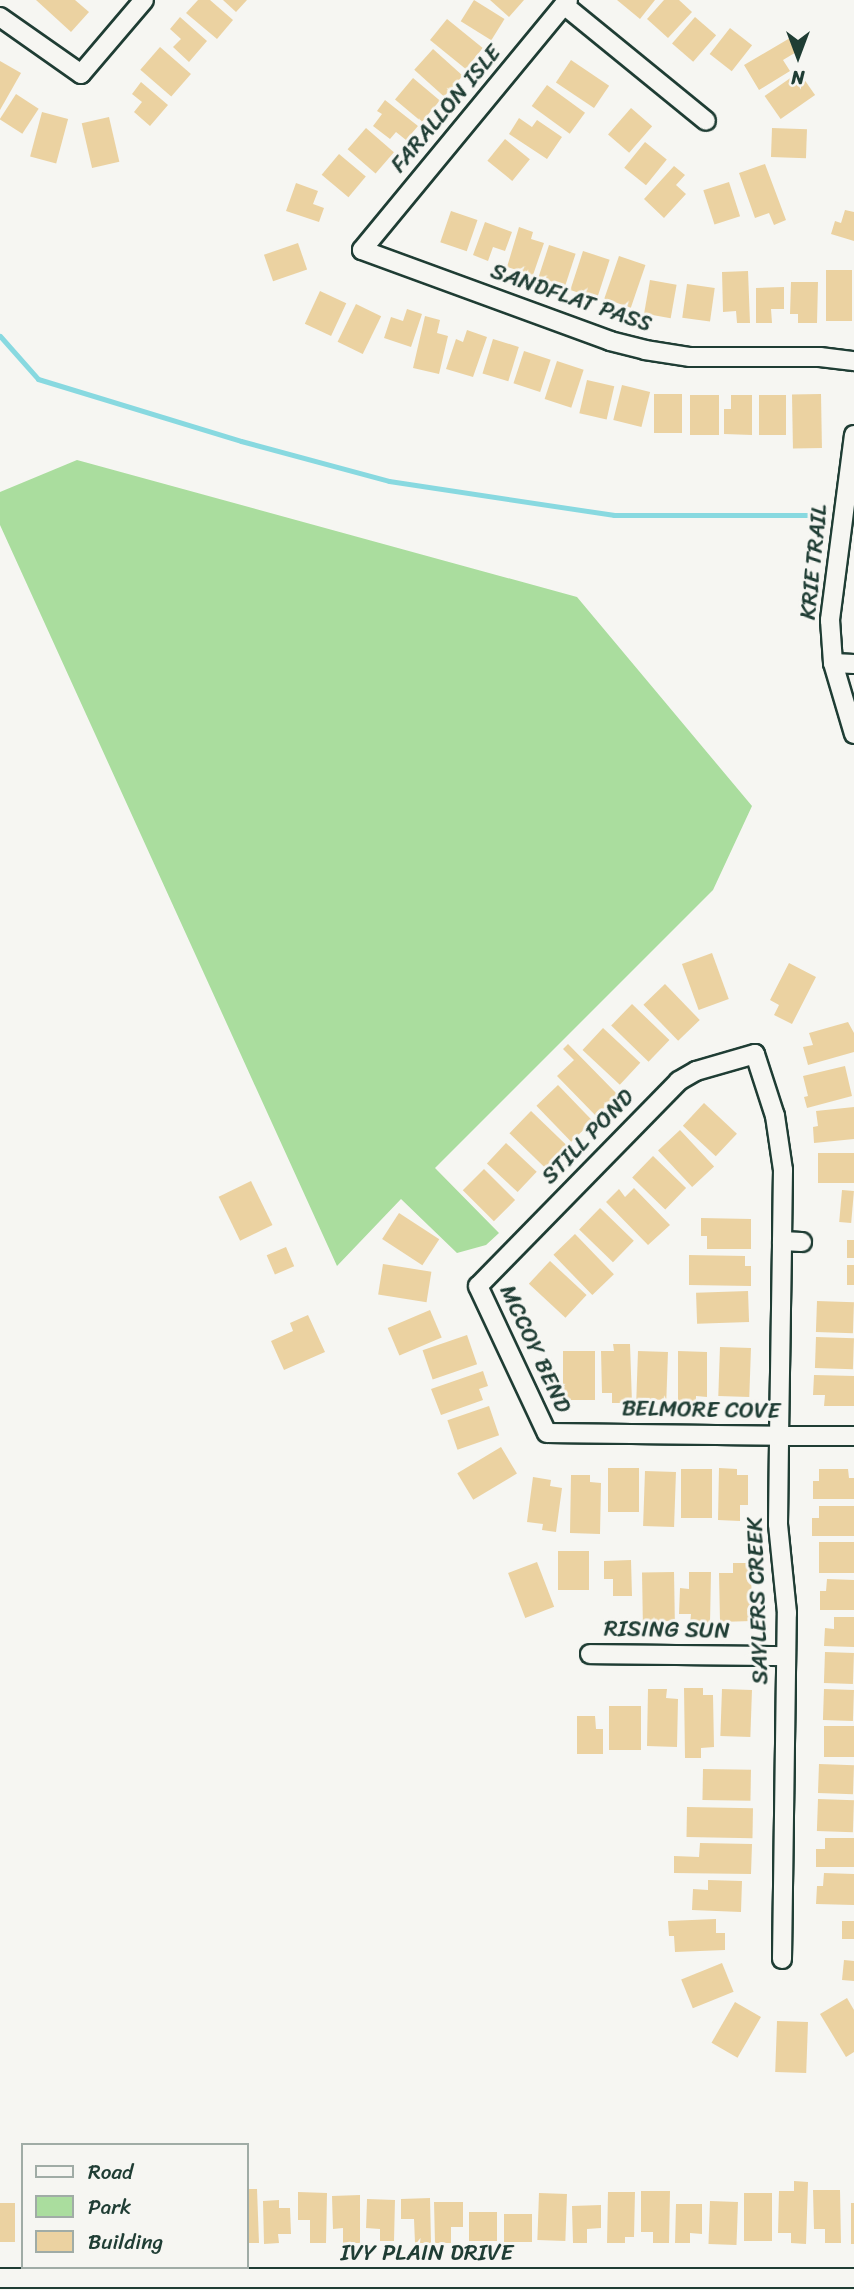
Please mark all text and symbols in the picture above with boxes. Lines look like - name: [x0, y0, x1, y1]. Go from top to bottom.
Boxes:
- north arrow: [763, 21, 833, 91]
- street label: FARALLON ISLE: [384, 39, 508, 179]
- text: N: [791, 61, 805, 94]
- street label: SANDFLAT PASS: [487, 257, 655, 339]
- street label: KRIE TRAIL: [794, 503, 834, 621]
- street label: STILL POND: [536, 1084, 640, 1190]
- street label: MCCOY BEND: [494, 1281, 576, 1417]
- street label: BELMORE COVE: [621, 1395, 781, 1425]
- street label: SAYLERS CREEK: [741, 1517, 775, 1685]
- street label: RISING SUN: [603, 1615, 731, 1645]
- legend: [21, 2143, 248, 2269]
- text: Road: [88, 2153, 133, 2191]
- text: Park: [88, 2188, 131, 2226]
- text: Building: [88, 2223, 163, 2261]
- street label: IVY PLAIN DRIVE: [340, 2239, 514, 2267]

